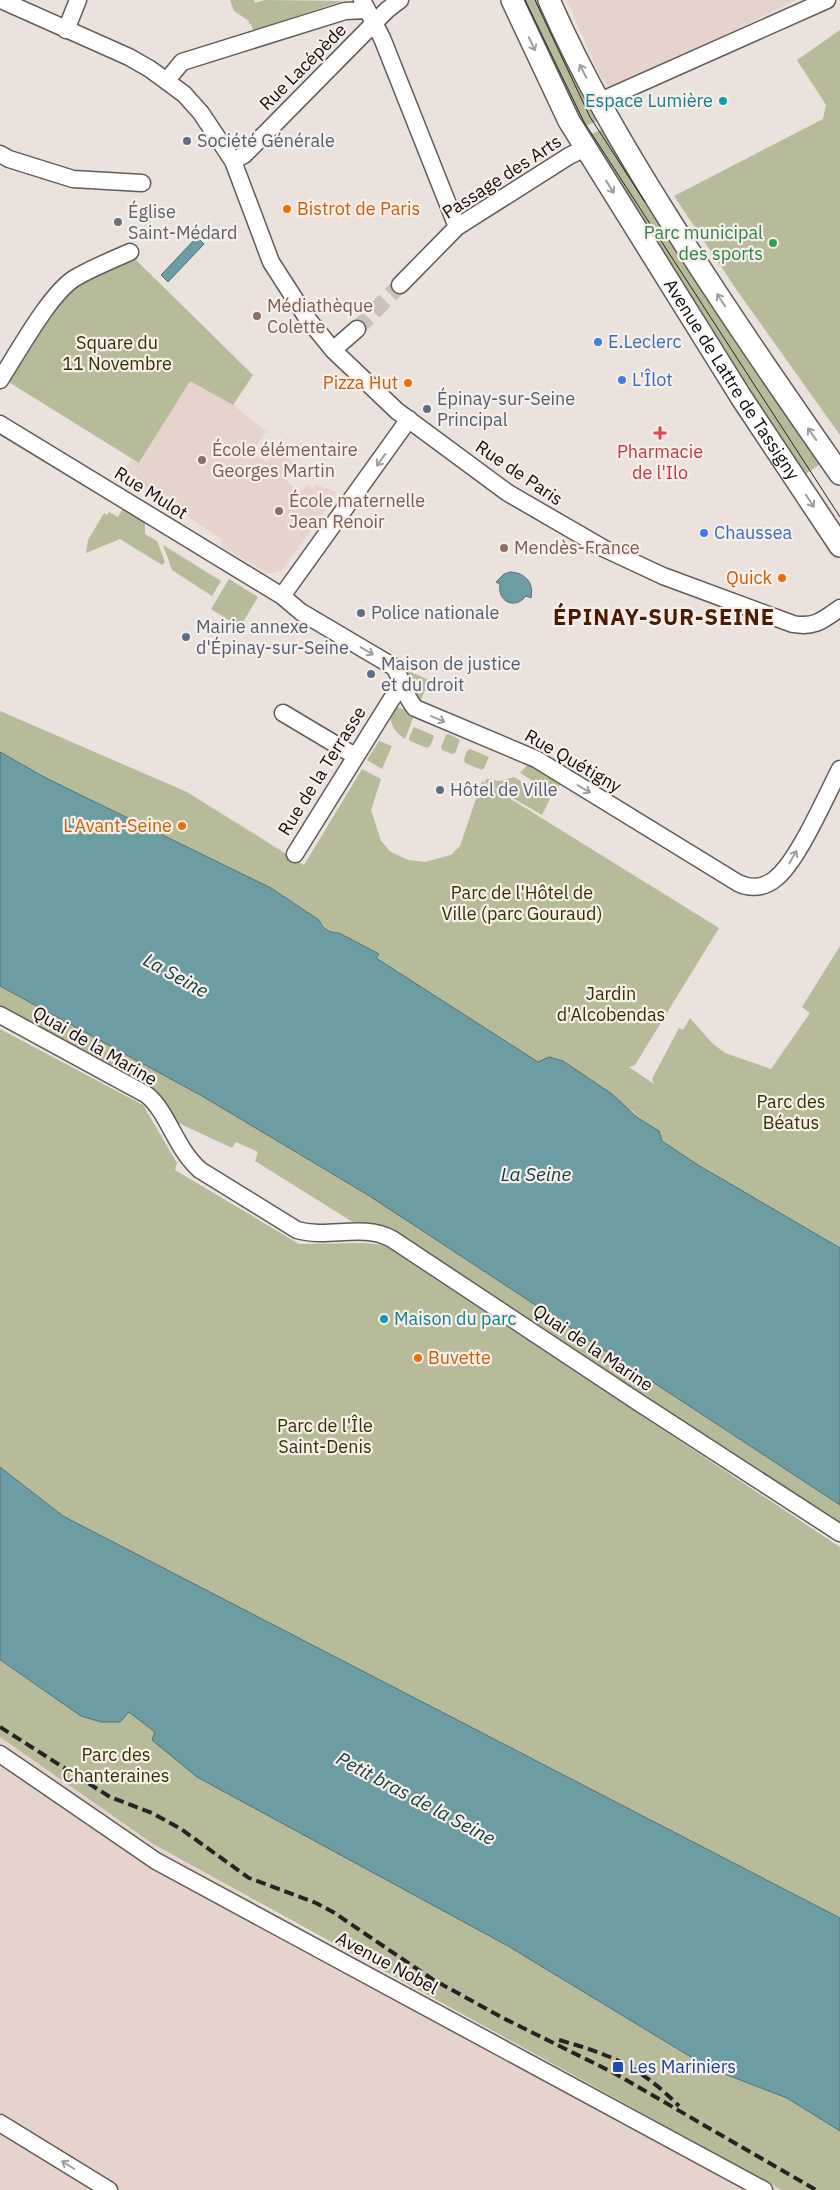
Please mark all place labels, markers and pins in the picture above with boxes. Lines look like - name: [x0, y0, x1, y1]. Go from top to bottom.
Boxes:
- place label: Espace Lumière: [585, 89, 713, 112]
- marker: Espace Lumière: [717, 95, 729, 107]
- place label: Société Générale: [197, 129, 335, 152]
- marker: Société Générale: [181, 135, 193, 147]
- place label: Bistrot de Paris: [297, 197, 420, 220]
- place label: Église Saint-Médard: [128, 200, 237, 244]
- marker: Bistrot de Paris: [281, 203, 293, 215]
- marker: Église Saint-Médard: [112, 216, 124, 228]
- place label: Parc municipal des sports: [644, 221, 763, 265]
- marker: Parc municipal des sports: [767, 237, 779, 249]
- place label: Médiathèque Colette: [267, 294, 373, 338]
- marker: Médiathèque Colette: [251, 310, 263, 322]
- place label: E.Leclerc: [608, 330, 682, 353]
- marker: E.Leclerc: [592, 336, 604, 348]
- place label: L'Îlot: [632, 368, 673, 391]
- place label: Pizza Hut: [323, 371, 398, 394]
- marker: L'Îlot: [616, 374, 628, 386]
- marker: Pizza Hut: [402, 377, 414, 389]
- place label: Épinay-sur-Seine Principal: [437, 387, 575, 431]
- marker: Épinay-sur-Seine Principal: [421, 403, 433, 415]
- marker: Pharmacie de l'Ilo: [654, 427, 666, 439]
- place label: École élémentaire Georges Martin: [212, 438, 358, 482]
- place label: Pharmacie de l'Ilo: [617, 440, 703, 484]
- marker: École élémentaire Georges Martin: [196, 454, 208, 466]
- place label: École maternelle Jean Renoir: [289, 489, 425, 533]
- marker: École maternelle Jean Renoir: [273, 505, 285, 517]
- place label: Chaussea: [714, 521, 793, 544]
- marker: Chaussea: [698, 527, 710, 539]
- place label: Mendès-France: [514, 536, 640, 559]
- marker: Mendès-France: [498, 542, 510, 554]
- place label: Quick: [726, 566, 773, 589]
- marker: Quick: [776, 572, 788, 584]
- place label: Police nationale: [371, 601, 500, 624]
- marker: Police nationale: [355, 607, 367, 619]
- place label: Mairie annexe d'Épinay-sur-Seine: [196, 615, 349, 659]
- marker: Mairie annexe d'Épinay-sur-Seine: [180, 631, 192, 643]
- place label: Maison de justice et du droit: [381, 652, 521, 696]
- marker: Maison de justice et du droit: [365, 668, 377, 680]
- place label: Hôtel de Ville: [450, 778, 558, 801]
- marker: Hôtel de Ville: [434, 784, 446, 796]
- place label: L'Avant-Seine: [63, 814, 172, 837]
- marker: L'Avant-Seine: [176, 820, 188, 832]
- place label: Maison du parc: [394, 1307, 517, 1330]
- marker: Maison du parc: [378, 1313, 390, 1325]
- place label: Buvette: [428, 1346, 491, 1369]
- marker: Buvette: [412, 1352, 424, 1364]
- place label: Les Mariniers: [629, 2055, 736, 2078]
- marker: Les Mariniers: [611, 2060, 625, 2074]

